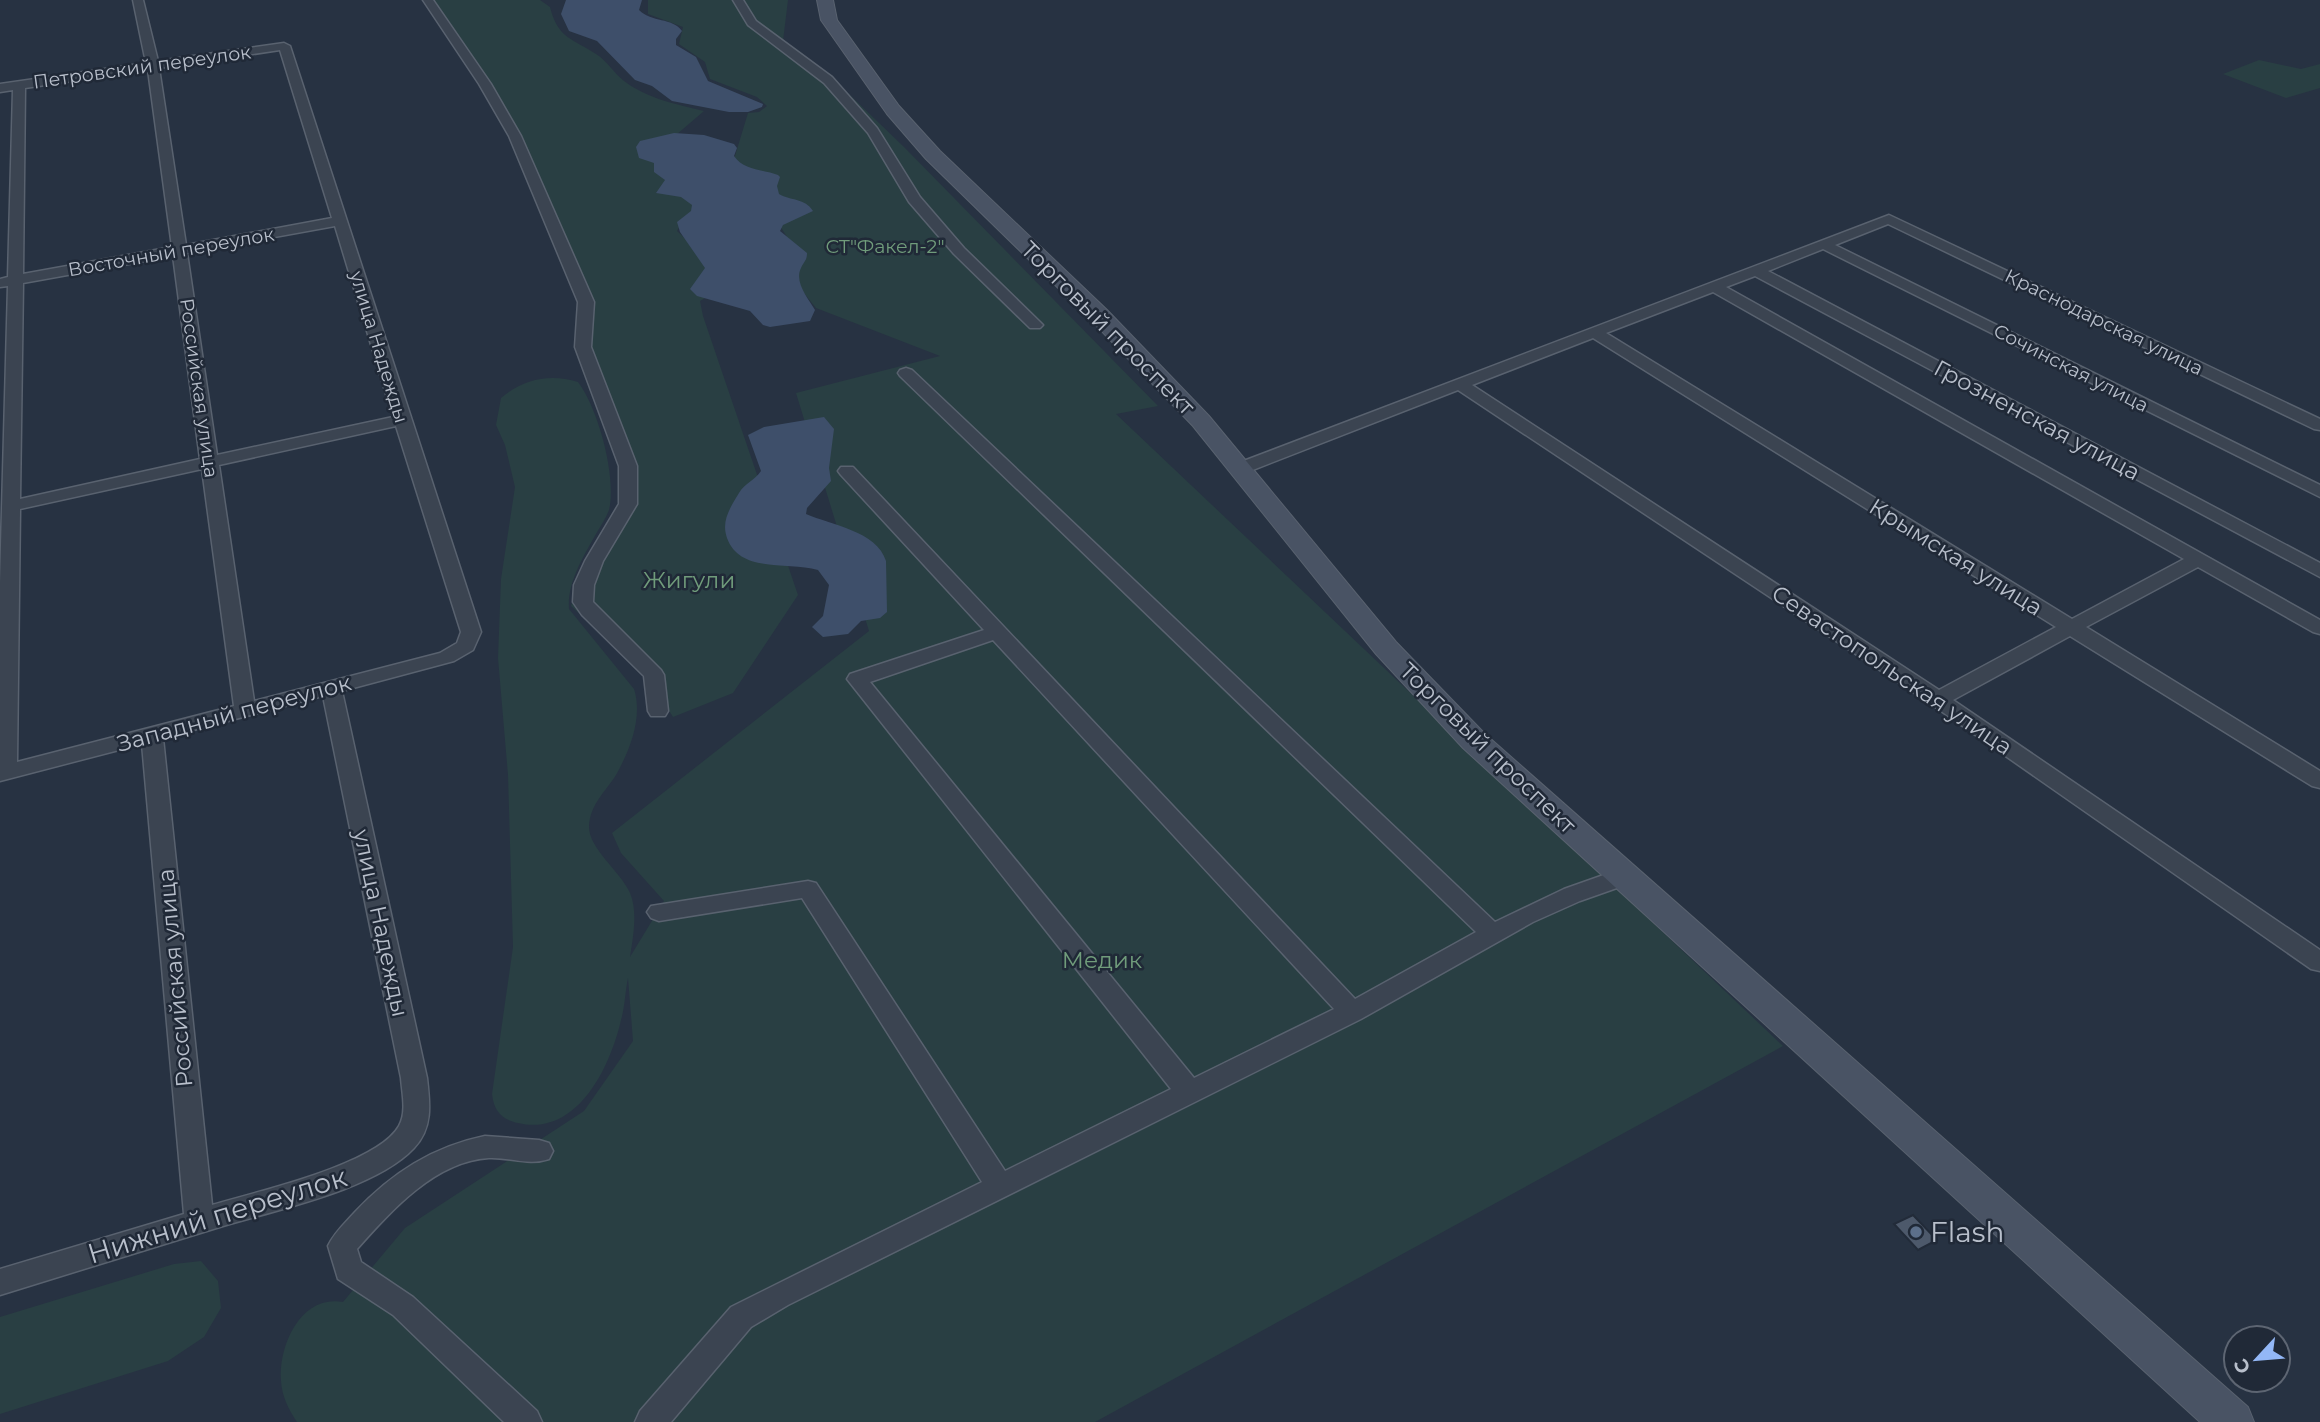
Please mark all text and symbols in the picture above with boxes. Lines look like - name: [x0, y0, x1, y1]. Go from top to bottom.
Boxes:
- street label: Петровский переулок: [32, 40, 252, 94]
- street label: Восточный переулок: [66, 223, 276, 281]
- park label: СТ"Факел-2": [825, 235, 945, 258]
- street label: Торговый проспект: [1015, 235, 1201, 421]
- street label: Краснодарская улица: [2001, 264, 2207, 380]
- street label: улица Надежды: [345, 267, 413, 426]
- street label: Российская улица: [175, 297, 223, 479]
- street label: Сочинская улица: [1990, 319, 2152, 417]
- street label: Грозненская улица: [1929, 354, 2145, 486]
- street label: Крымская улица: [1864, 492, 2048, 622]
- park label: Жигули: [643, 566, 735, 594]
- street label: Севастопольская улица: [1766, 579, 2018, 761]
- street label: Торговый проспект: [1394, 657, 1582, 839]
- street label: Западный переулок: [114, 668, 355, 758]
- street label: улица Надежды: [347, 826, 415, 1019]
- street label: Российская улица: [151, 868, 199, 1088]
- park label: Медик: [1062, 946, 1143, 974]
- street label: Нижний переулок: [83, 1159, 351, 1271]
- place label: Flash: [1930, 1215, 2004, 1249]
- marker: Flash: [1908, 1224, 1924, 1240]
- north arrow: [2222, 1324, 2292, 1394]
- text: С: [2229, 1355, 2256, 1377]

